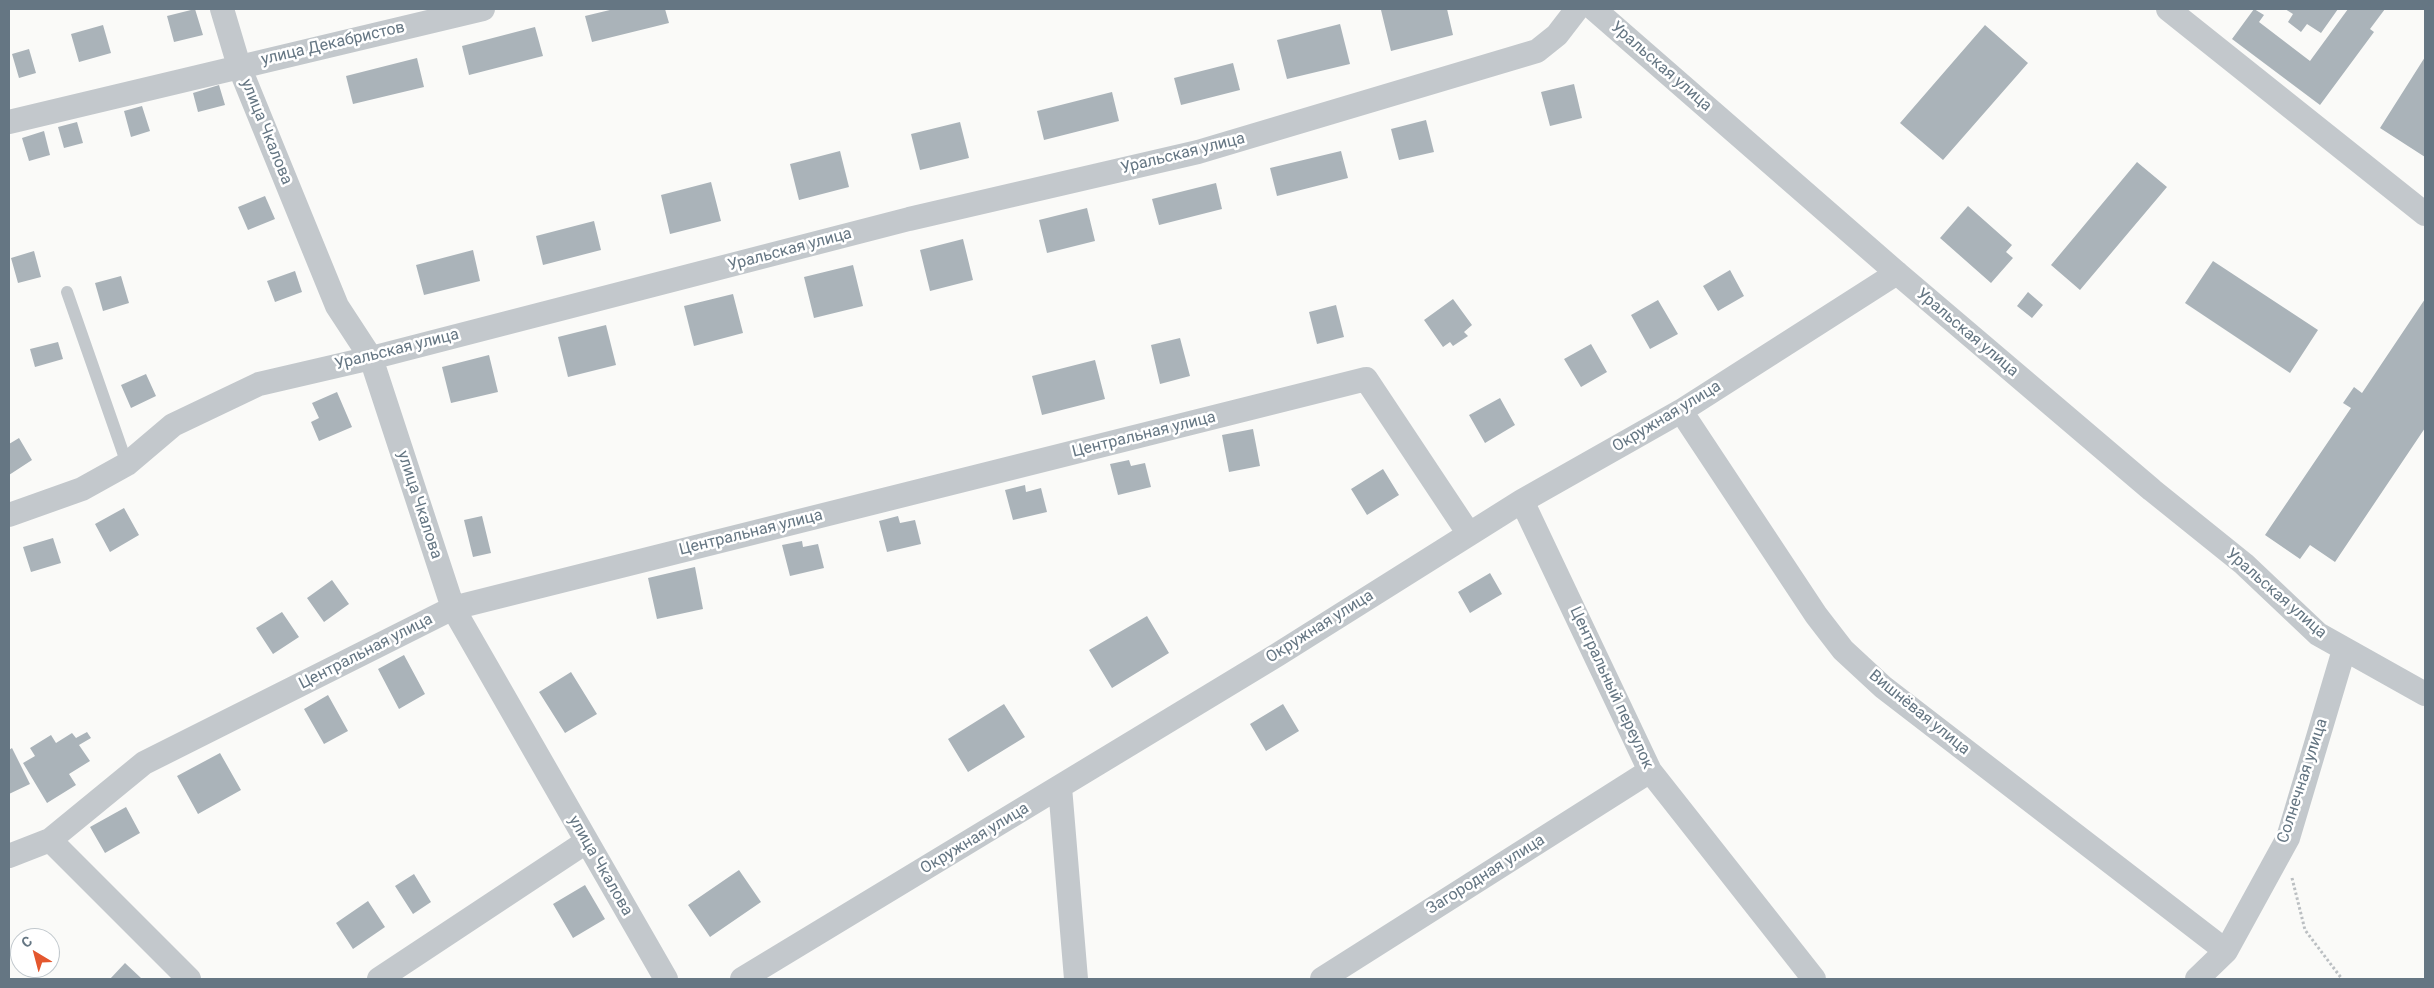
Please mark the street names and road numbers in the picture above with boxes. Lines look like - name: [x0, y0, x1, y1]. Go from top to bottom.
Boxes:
- street label: улица Декабристов: [259, 18, 407, 70]
- street label: Уральская улица: [1607, 18, 1715, 116]
- street label: улица Чкалова: [236, 76, 296, 188]
- street label: Уральская улица: [1119, 129, 1247, 179]
- street label: Уральская улица: [726, 224, 854, 276]
- street label: Уральская улица: [1912, 285, 2022, 381]
- street label: Уральская улица: [333, 325, 461, 375]
- street label: Окружная улица: [1609, 377, 1725, 457]
- street label: Центральная улица: [1070, 408, 1218, 462]
- street label: улица Чкалова: [392, 449, 446, 561]
- street label: Центральная улица: [677, 506, 825, 560]
- street label: Уральская улица: [2222, 545, 2330, 643]
- street label: Окружная улица: [1263, 586, 1377, 668]
- street label: Центральный переулок: [1565, 604, 1657, 772]
- street label: Центральная улица: [296, 610, 436, 694]
- street label: Вишнёвая улица: [1865, 666, 1973, 760]
- street label: Солнечная улица: [2274, 716, 2332, 846]
- street label: Окружная улица: [917, 799, 1033, 879]
- street label: улица Чкалова: [564, 813, 636, 919]
- street label: Загородная улица: [1423, 831, 1549, 919]

